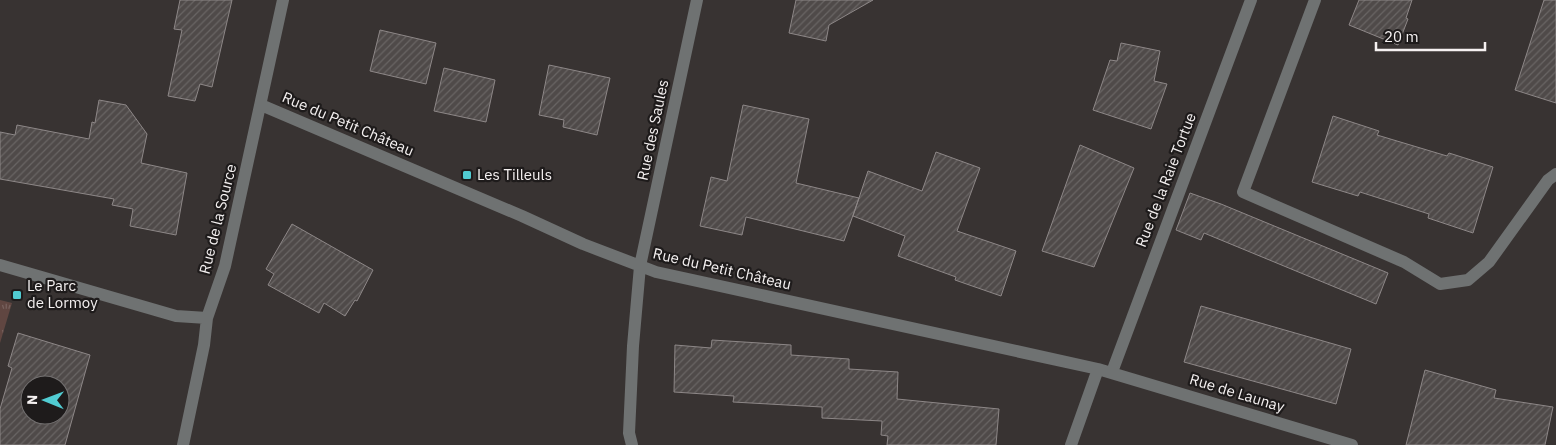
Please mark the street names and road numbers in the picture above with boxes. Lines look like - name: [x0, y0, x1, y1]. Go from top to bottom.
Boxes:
- street label: Rue des Saules: [633, 78, 672, 182]
- street label: Rue du Petit Château: [279, 87, 417, 160]
- street label: Rue de la Raie Tortue: [1131, 110, 1200, 250]
- street label: Rue de la Source: [195, 162, 240, 276]
- street label: Rue du Petit Château: [651, 243, 793, 294]
- street label: Rue de Launay: [1187, 369, 1287, 416]

